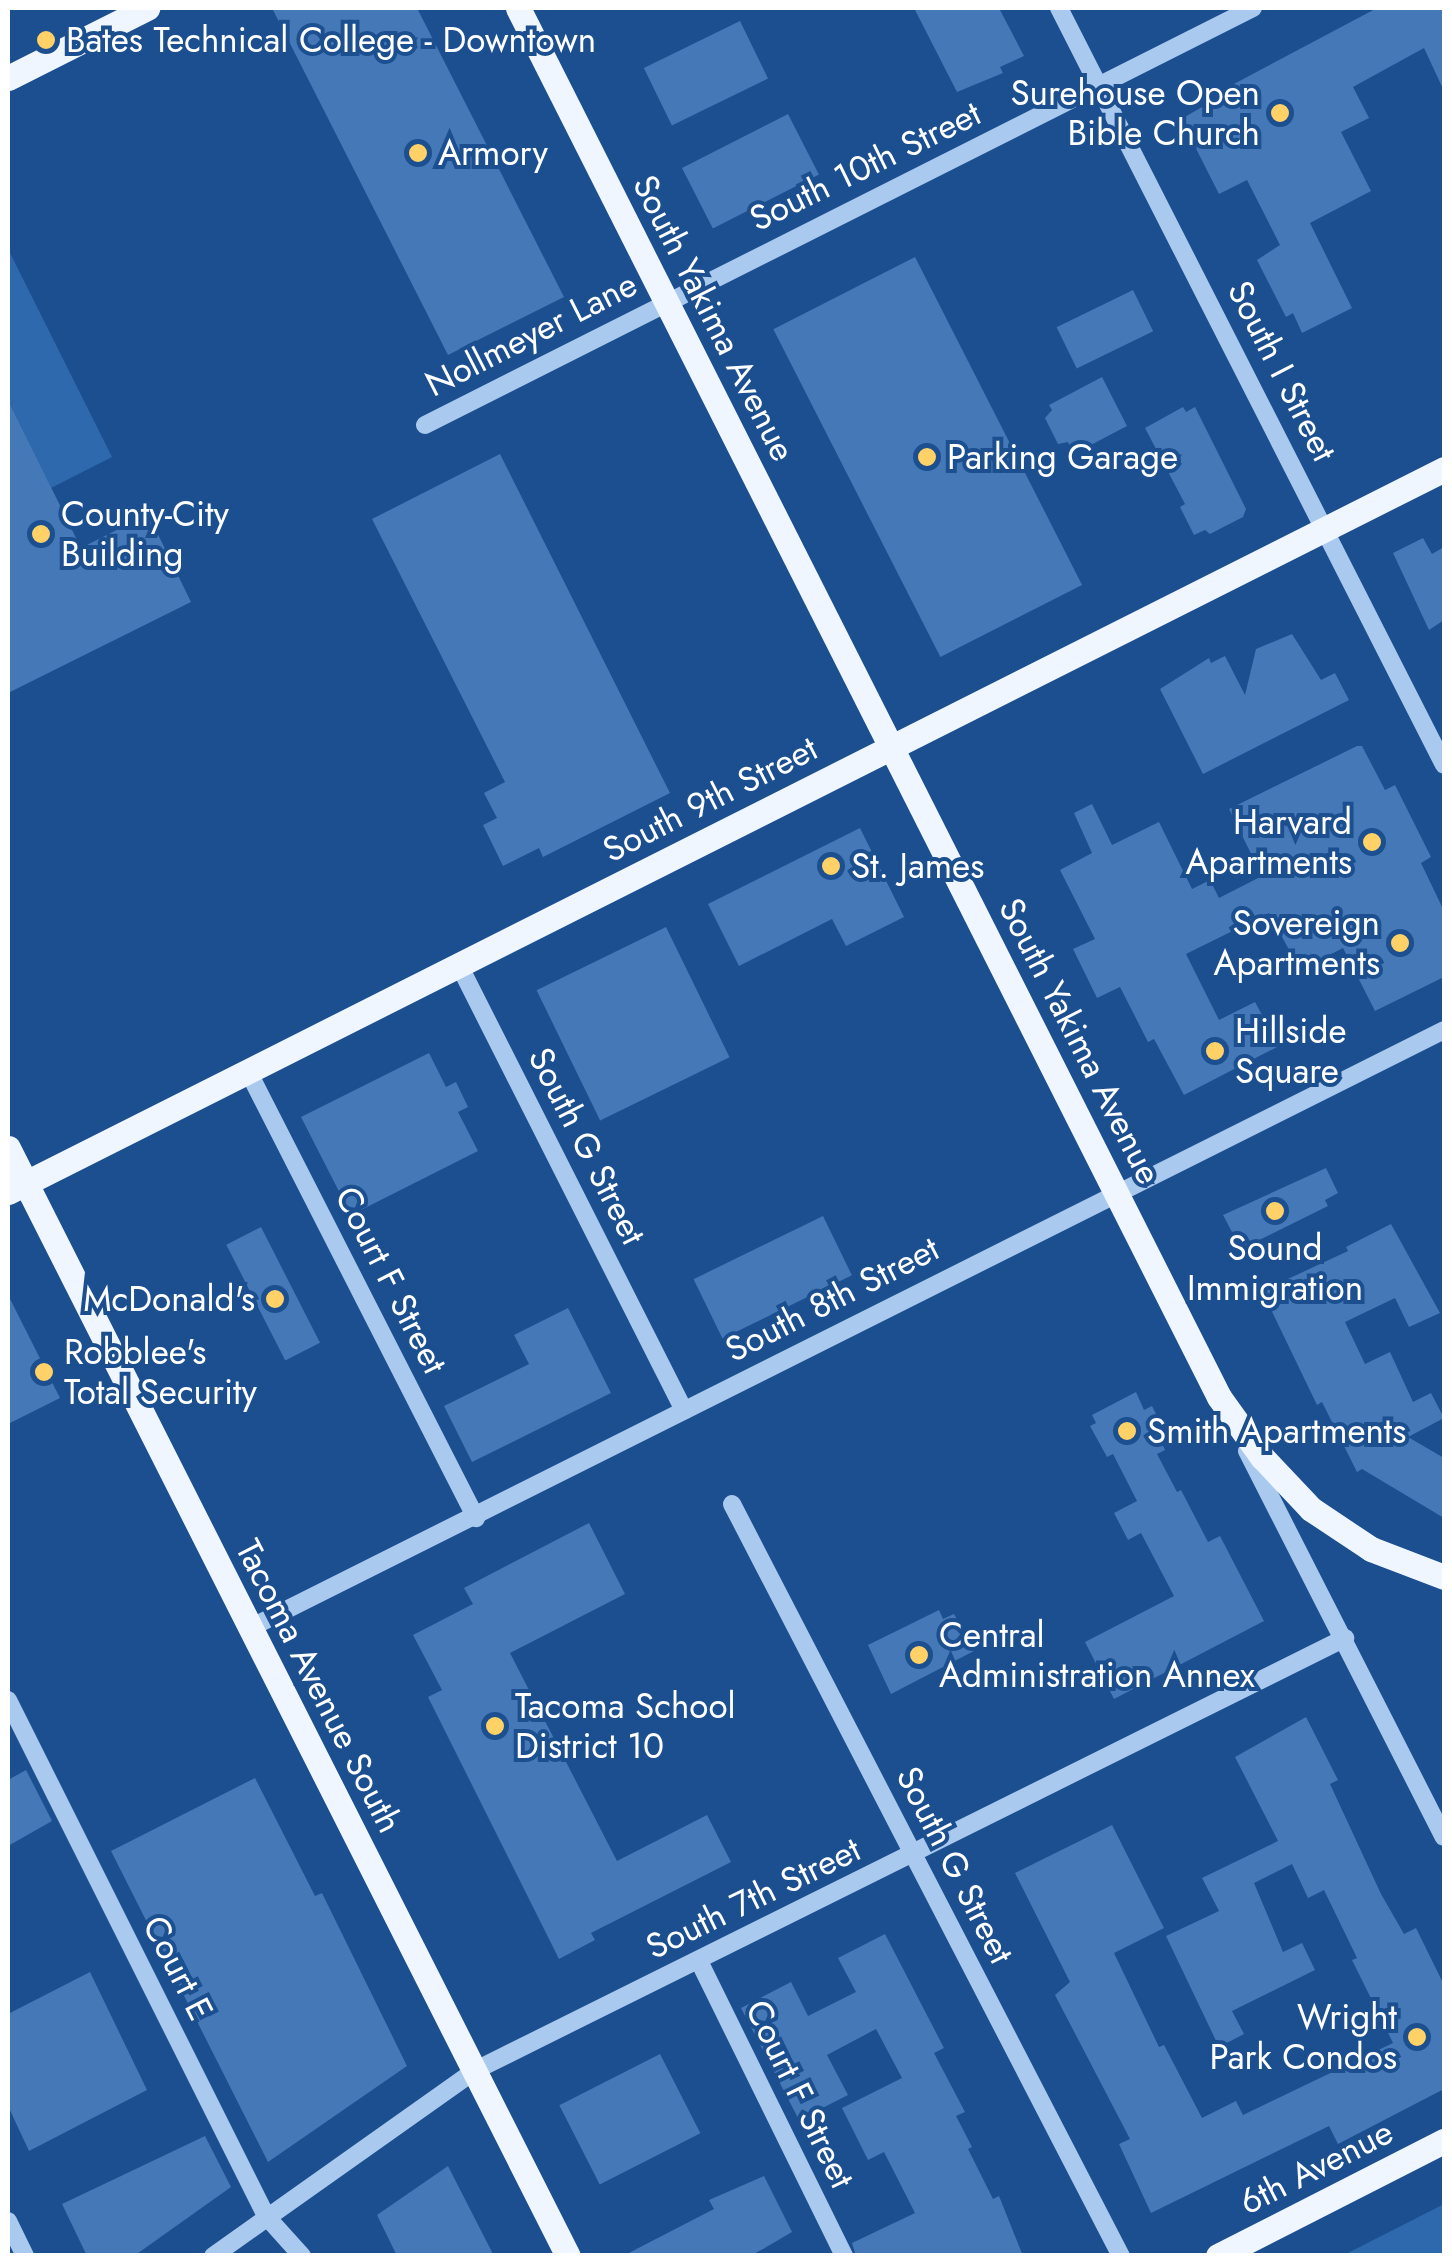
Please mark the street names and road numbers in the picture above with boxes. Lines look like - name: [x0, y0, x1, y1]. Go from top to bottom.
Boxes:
- street label: South 10th Street: [743, 92, 987, 240]
- street label: South Yakima Avenue: [624, 168, 804, 468]
- street label: Nollmeyer Lane: [418, 263, 644, 405]
- street label: South I Street: [1219, 274, 1345, 468]
- street label: South 9th Street: [596, 727, 824, 871]
- street label: South Yakima Avenue: [990, 891, 1170, 1191]
- street label: South G Street: [519, 1041, 655, 1251]
- street label: Court F Street: [326, 1180, 456, 1380]
- street label: South 8th Street: [718, 1227, 946, 1371]
- street label: Tacoma Avenue South: [227, 1533, 411, 1839]
- street label: South G Street: [887, 1760, 1023, 1970]
- street label: South 7th Street: [639, 1828, 867, 1968]
- street label: Court E: [134, 1909, 222, 2027]
- street label: Court F Street: [736, 1993, 864, 2195]
- street label: 6th Avenue: [1232, 2111, 1400, 2223]

